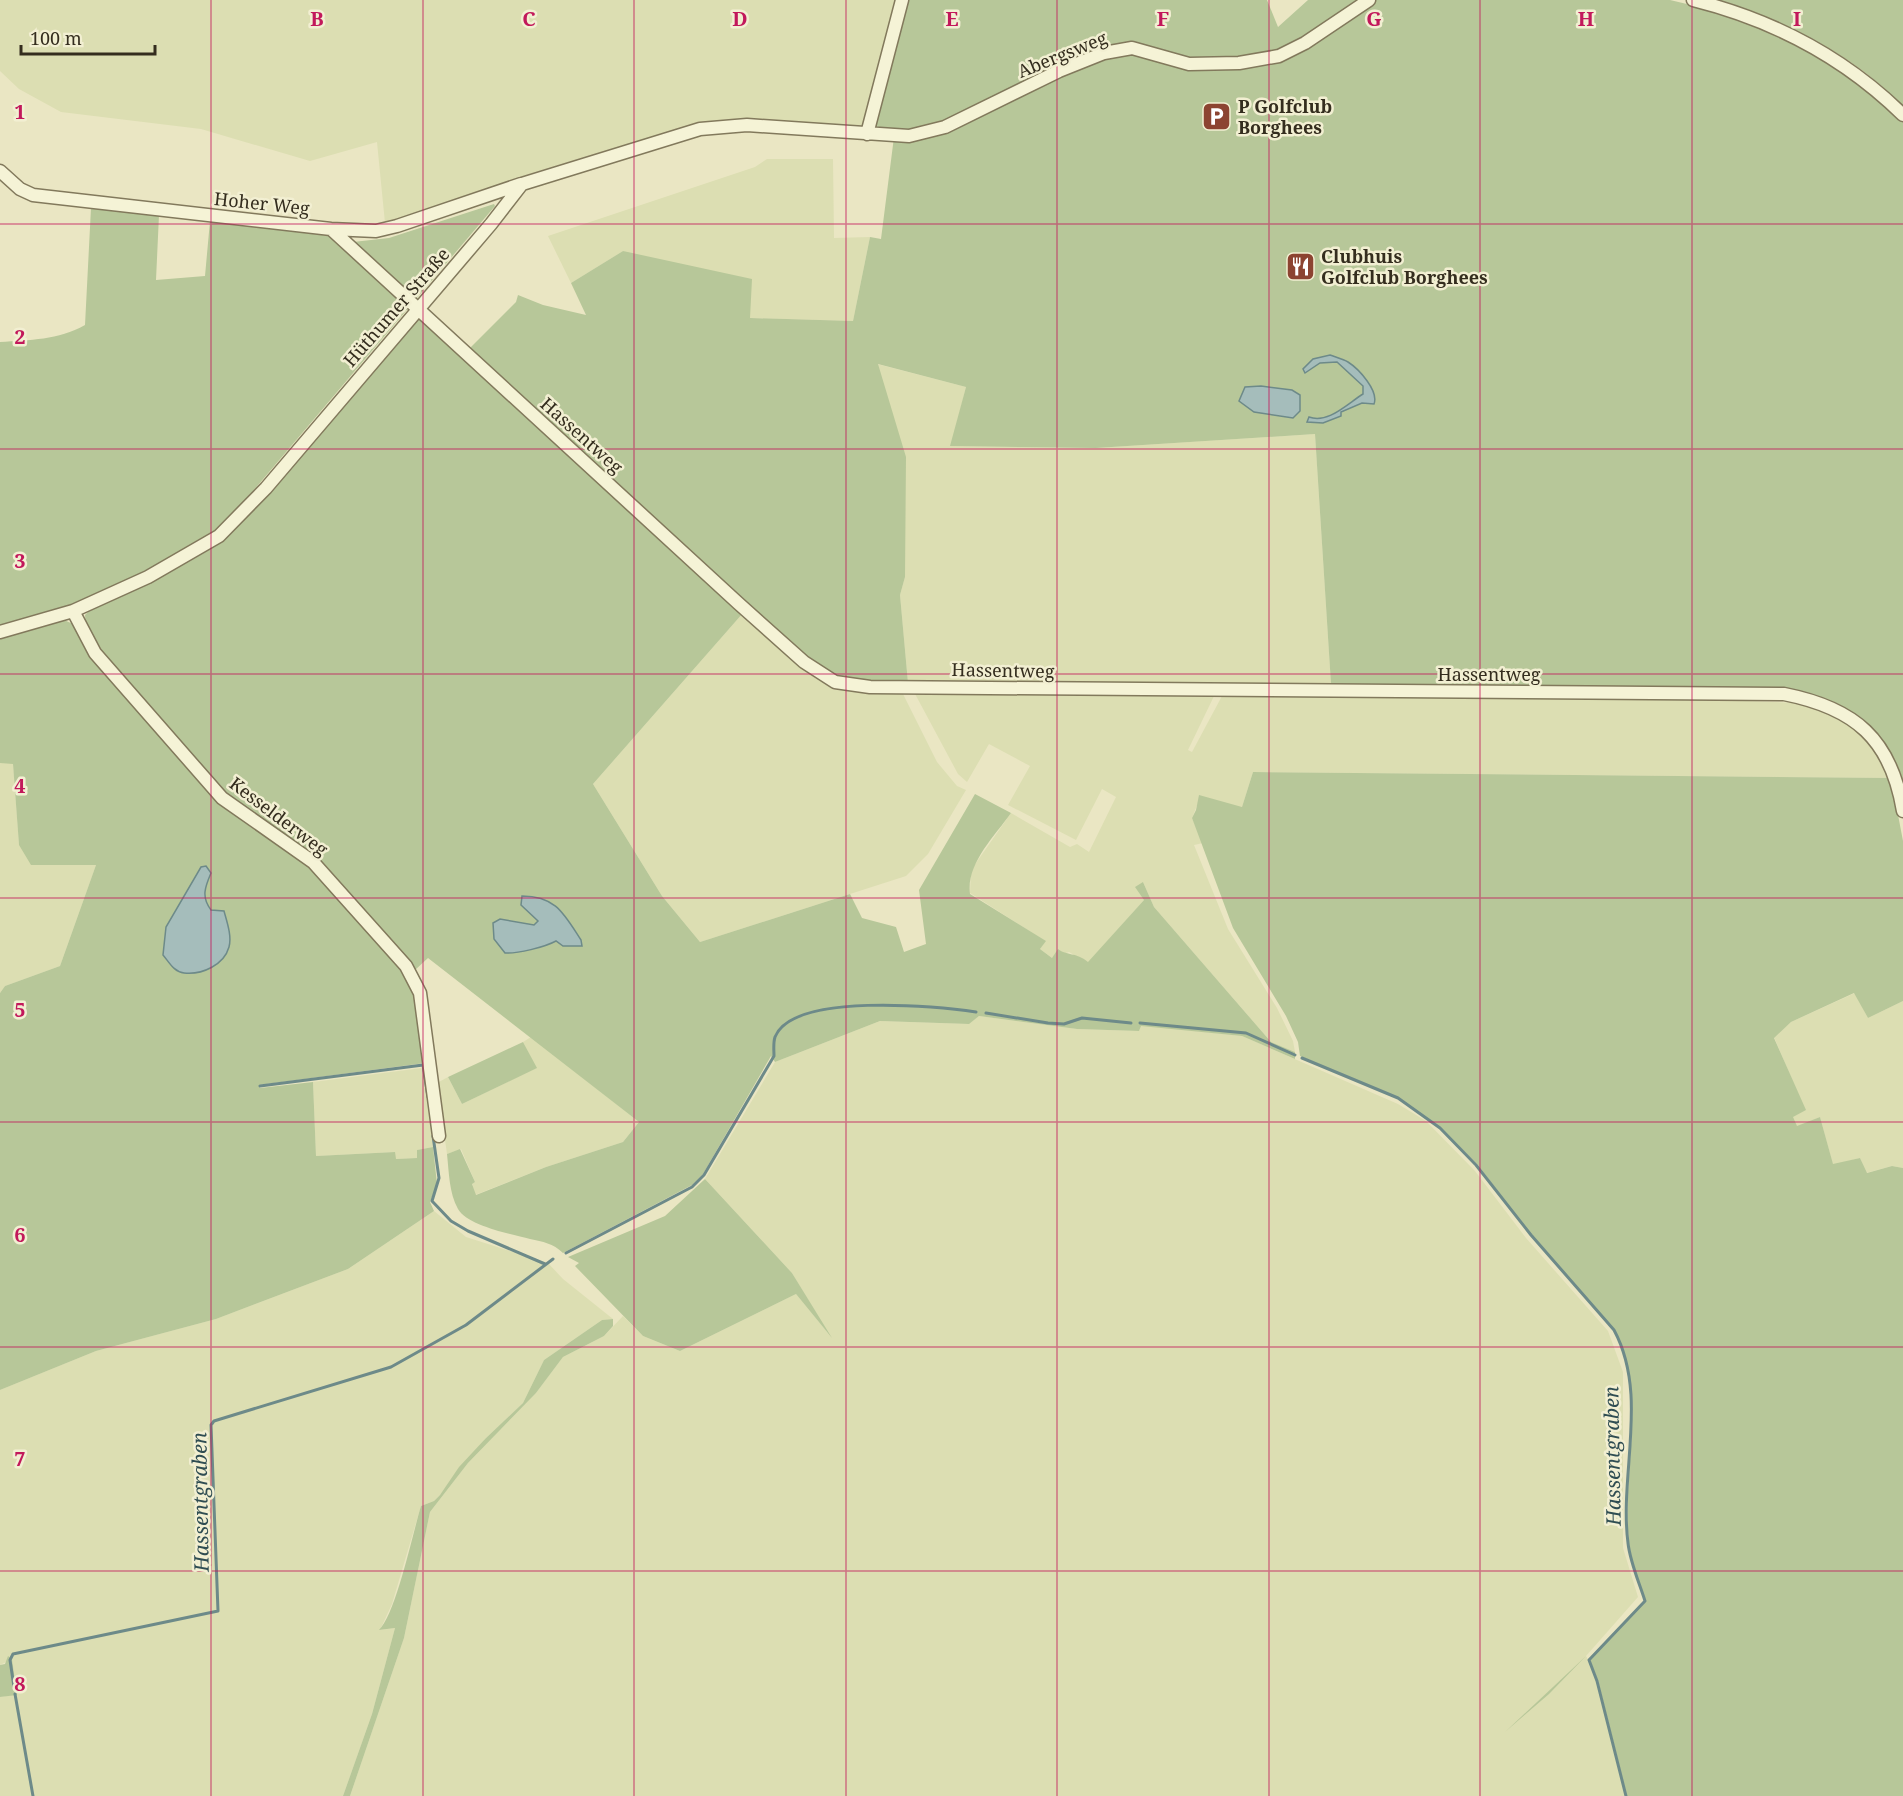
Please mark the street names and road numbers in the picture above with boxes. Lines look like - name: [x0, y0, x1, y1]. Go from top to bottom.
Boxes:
- street label: Abergsweg: [1014, 25, 1111, 83]
- street label: Hoher Weg: [213, 186, 311, 220]
- street label: Hüthumer Straße: [338, 242, 454, 372]
- street label: Hassentweg: [536, 392, 629, 479]
- street label: Hassentweg: [951, 657, 1055, 683]
- street label: Hassentweg: [1437, 662, 1541, 686]
- street label: Kesselderweg: [225, 771, 333, 861]

